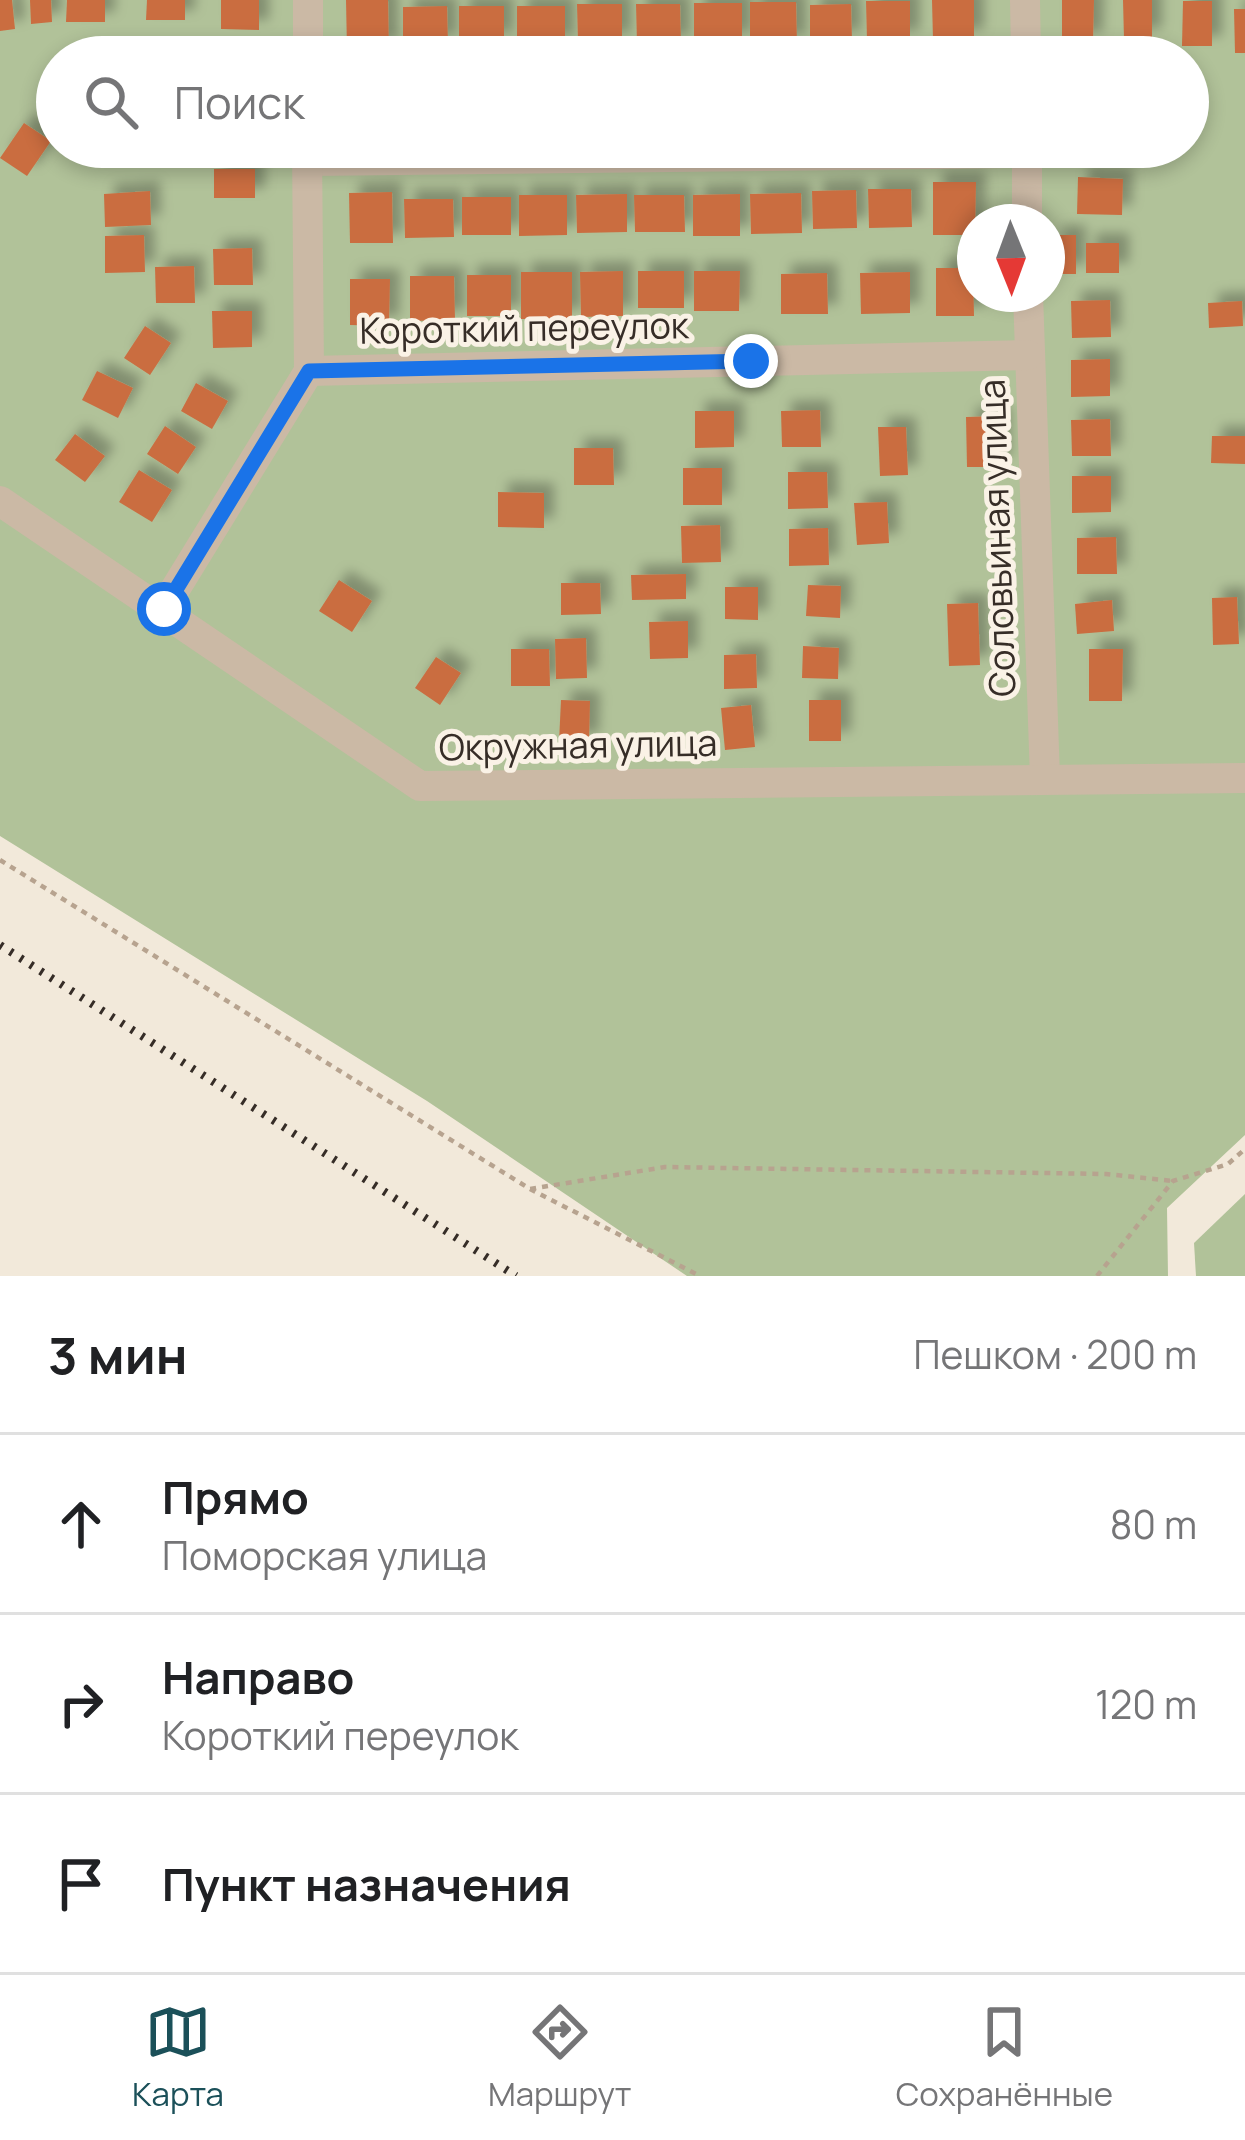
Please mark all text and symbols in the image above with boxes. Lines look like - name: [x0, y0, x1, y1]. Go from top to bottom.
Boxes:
- search box: [36, 36, 1209, 168]
- icon: search: [78, 69, 144, 135]
- text: Поиск: [174, 71, 305, 133]
- north arrow: [957, 204, 1065, 312]
- street label: Короткий переулок: [359, 300, 690, 355]
- route end: [724, 334, 778, 388]
- street label: Соловьиная улица: [966, 378, 1027, 698]
- route start: [137, 582, 191, 636]
- street label: Окружная улица: [438, 718, 718, 771]
- text: 3 мин: [48, 1320, 188, 1389]
- text: Пешком · 200 m: [914, 1327, 1197, 1381]
- text: Прямо: [162, 1466, 309, 1528]
- icon: ahead: [48, 1491, 114, 1557]
- text: 80 m: [1110, 1497, 1197, 1551]
- text: Поморская улица: [162, 1528, 487, 1582]
- text: Направо: [162, 1646, 354, 1708]
- icon: right: [48, 1671, 114, 1737]
- text: 120 m: [1095, 1677, 1197, 1731]
- text: Короткий переулок: [162, 1708, 519, 1762]
- icon: arrive: [48, 1851, 114, 1917]
- text: Пункт назначения: [162, 1853, 571, 1915]
- tab: Карта: [132, 1999, 224, 2116]
- tab: Маршрут: [488, 1999, 632, 2116]
- tab: Сохранённые: [896, 1999, 1113, 2116]

